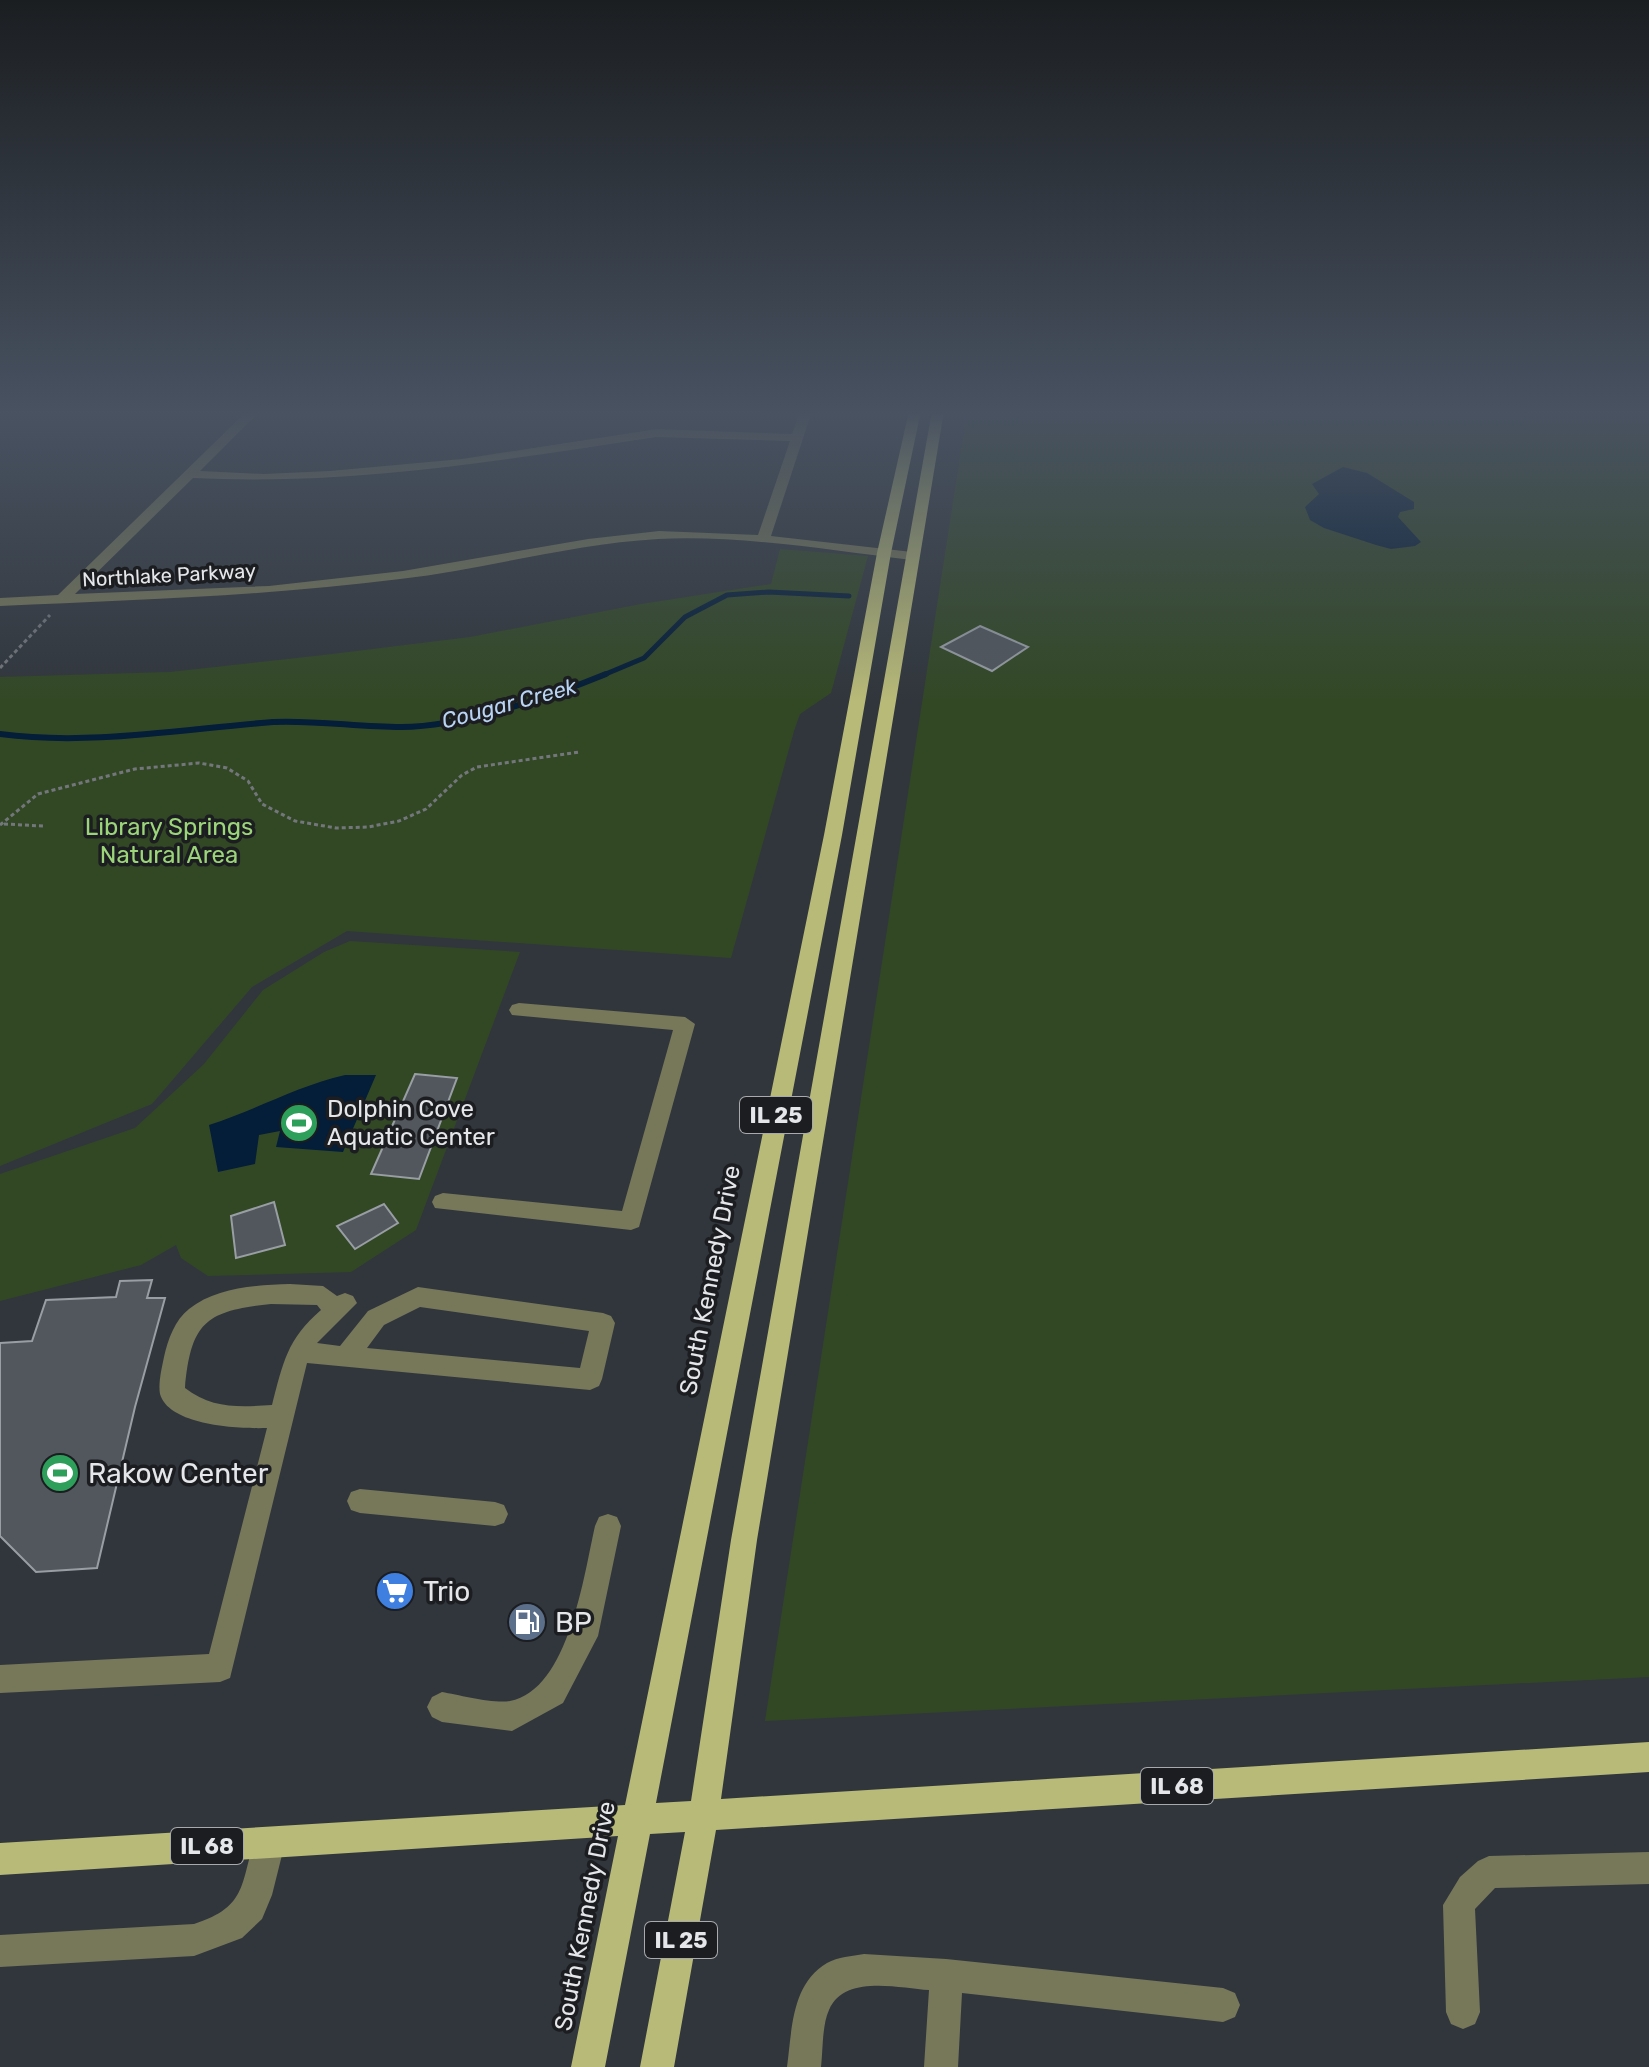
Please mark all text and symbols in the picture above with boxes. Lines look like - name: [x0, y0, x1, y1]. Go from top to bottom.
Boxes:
- street label: Northlake Parkway: [81, 558, 257, 592]
- water label: Cougar Creek: [439, 672, 580, 734]
- park label: Library Springs Natural Area: [85, 813, 253, 869]
- place label: Dolphin Cove Aquatic Center: [327, 1095, 495, 1151]
- road number: IL 25: [740, 1097, 812, 1133]
- sports icon: Dolphin Cove Aquatic Center: [278, 1102, 320, 1144]
- street label: South Kennedy Drive: [674, 1163, 746, 1397]
- sports icon: Rakow Center: [39, 1452, 81, 1494]
- place label: Rakow Center: [88, 1457, 269, 1490]
- supermarket icon: Trio: [374, 1570, 416, 1612]
- place label: Trio: [423, 1575, 470, 1608]
- fuel station icon: BP: [506, 1601, 548, 1643]
- place label: BP: [555, 1606, 592, 1639]
- road number: IL 68: [1141, 1768, 1213, 1804]
- street label: South Kennedy Drive: [549, 1799, 621, 2033]
- road number: IL 68: [171, 1828, 243, 1864]
- road number: IL 25: [645, 1922, 717, 1958]

